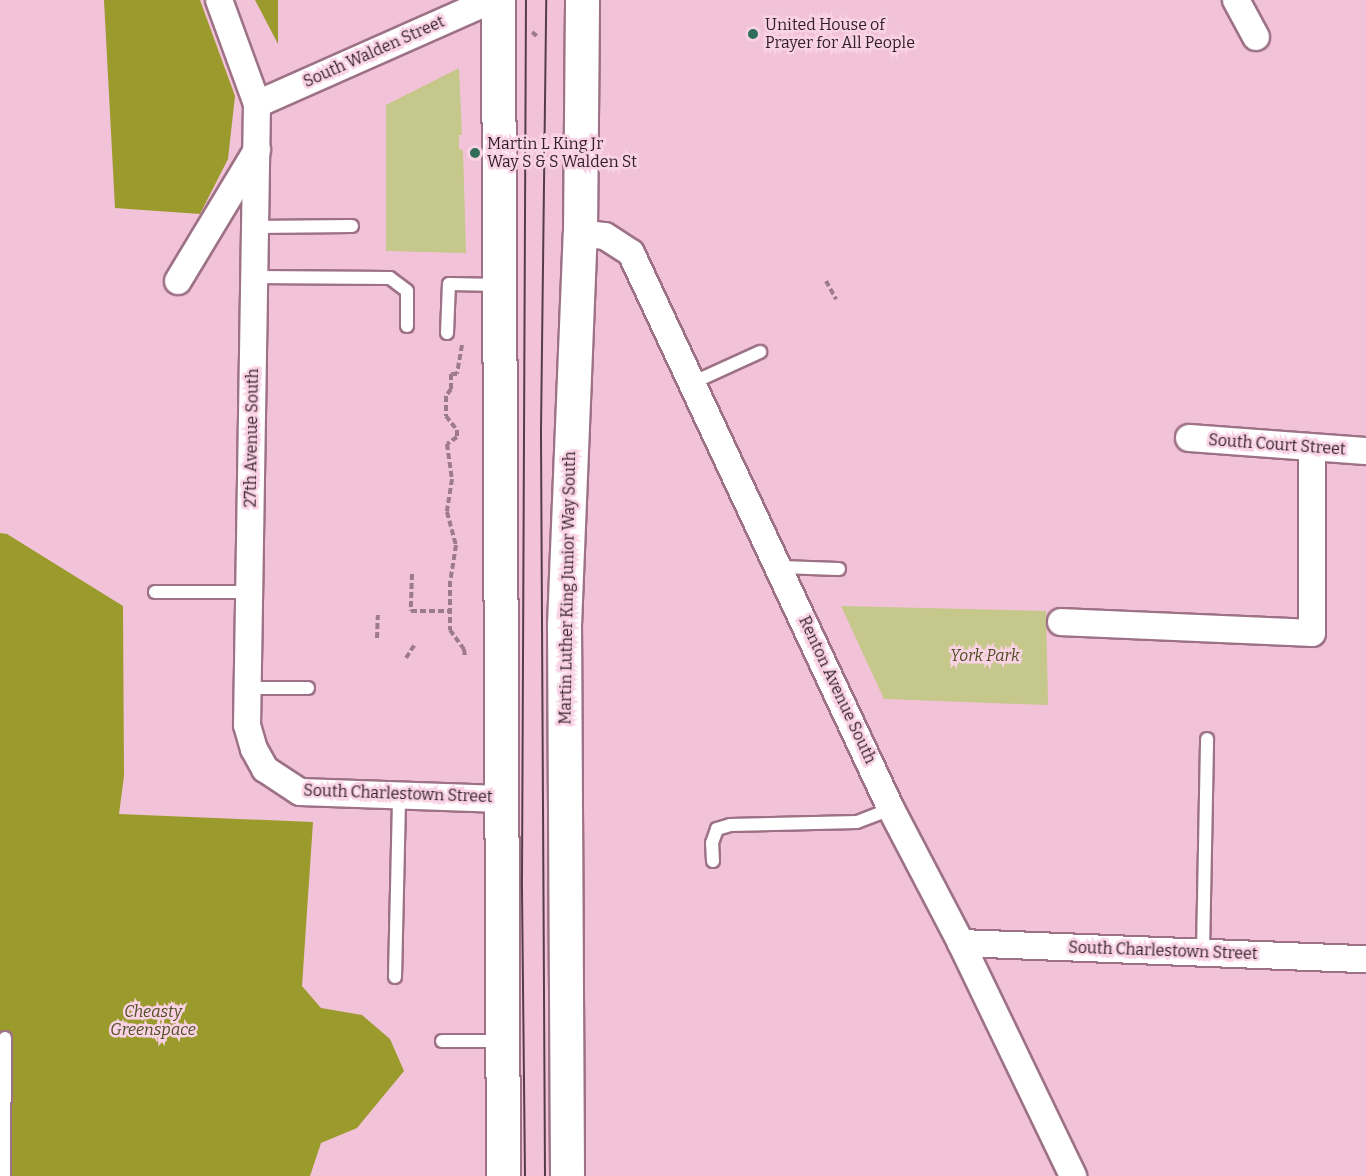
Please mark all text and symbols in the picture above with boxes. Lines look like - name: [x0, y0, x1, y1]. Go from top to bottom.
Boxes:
- street label: South Walden Street: [300, 12, 448, 92]
- place label: United House of Prayer for All People: [765, 15, 915, 53]
- marker: United House of Prayer for All People: [746, 27, 760, 41]
- place label: Martin L King Jr Way S & S Walden St: [487, 134, 637, 172]
- marker: Martin L King Jr Way S & S Walden St: [468, 146, 482, 160]
- street label: 27th Avenue South: [241, 368, 263, 508]
- street label: South Court Street: [1208, 431, 1346, 459]
- street label: Martin Luther King Junior Way South: [556, 451, 580, 725]
- street label: Renton Avenue South: [794, 613, 880, 767]
- park label: York Park: [950, 646, 1020, 666]
- street label: South Charlestown Street: [303, 781, 493, 807]
- street label: South Charlestown Street: [1068, 938, 1258, 964]
- park label: Cheasty Greenspace: [110, 1002, 196, 1040]

